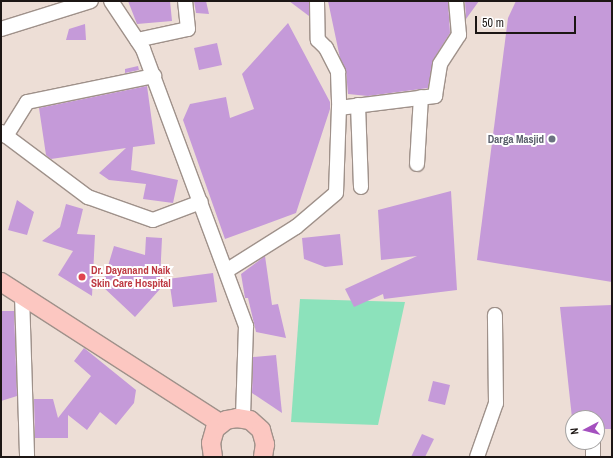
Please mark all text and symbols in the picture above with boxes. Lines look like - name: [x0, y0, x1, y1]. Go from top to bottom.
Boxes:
- scale bar: [477, 8, 578, 34]
- text: 50 m: [482, 15, 504, 31]
- place label: Darga Masjid: [488, 132, 544, 146]
- marker: Darga Masjid: [547, 134, 557, 144]
- place label: Dr. Dayanand Naik Skin Care Hospital: [91, 264, 171, 290]
- marker: Dr. Dayanand Naik Skin Care Hospital: [76, 271, 88, 283]
- north arrow: [565, 410, 605, 450]
- text: N: [567, 427, 581, 435]

